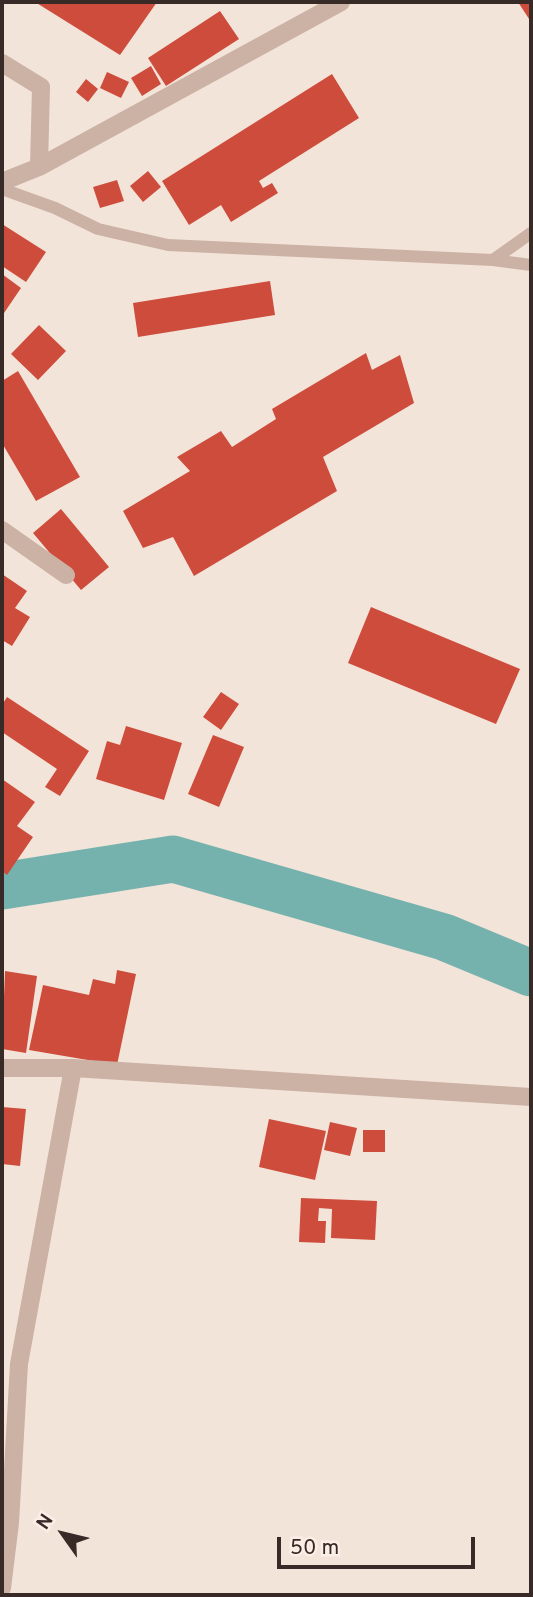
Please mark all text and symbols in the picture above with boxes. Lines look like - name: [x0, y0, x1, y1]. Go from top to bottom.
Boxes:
- north arrow: [28, 1499, 98, 1569]
- text: N: [32, 1510, 59, 1535]
- scale bar: [281, 1524, 479, 1568]
- text: 50 m: [290, 1535, 339, 1562]

